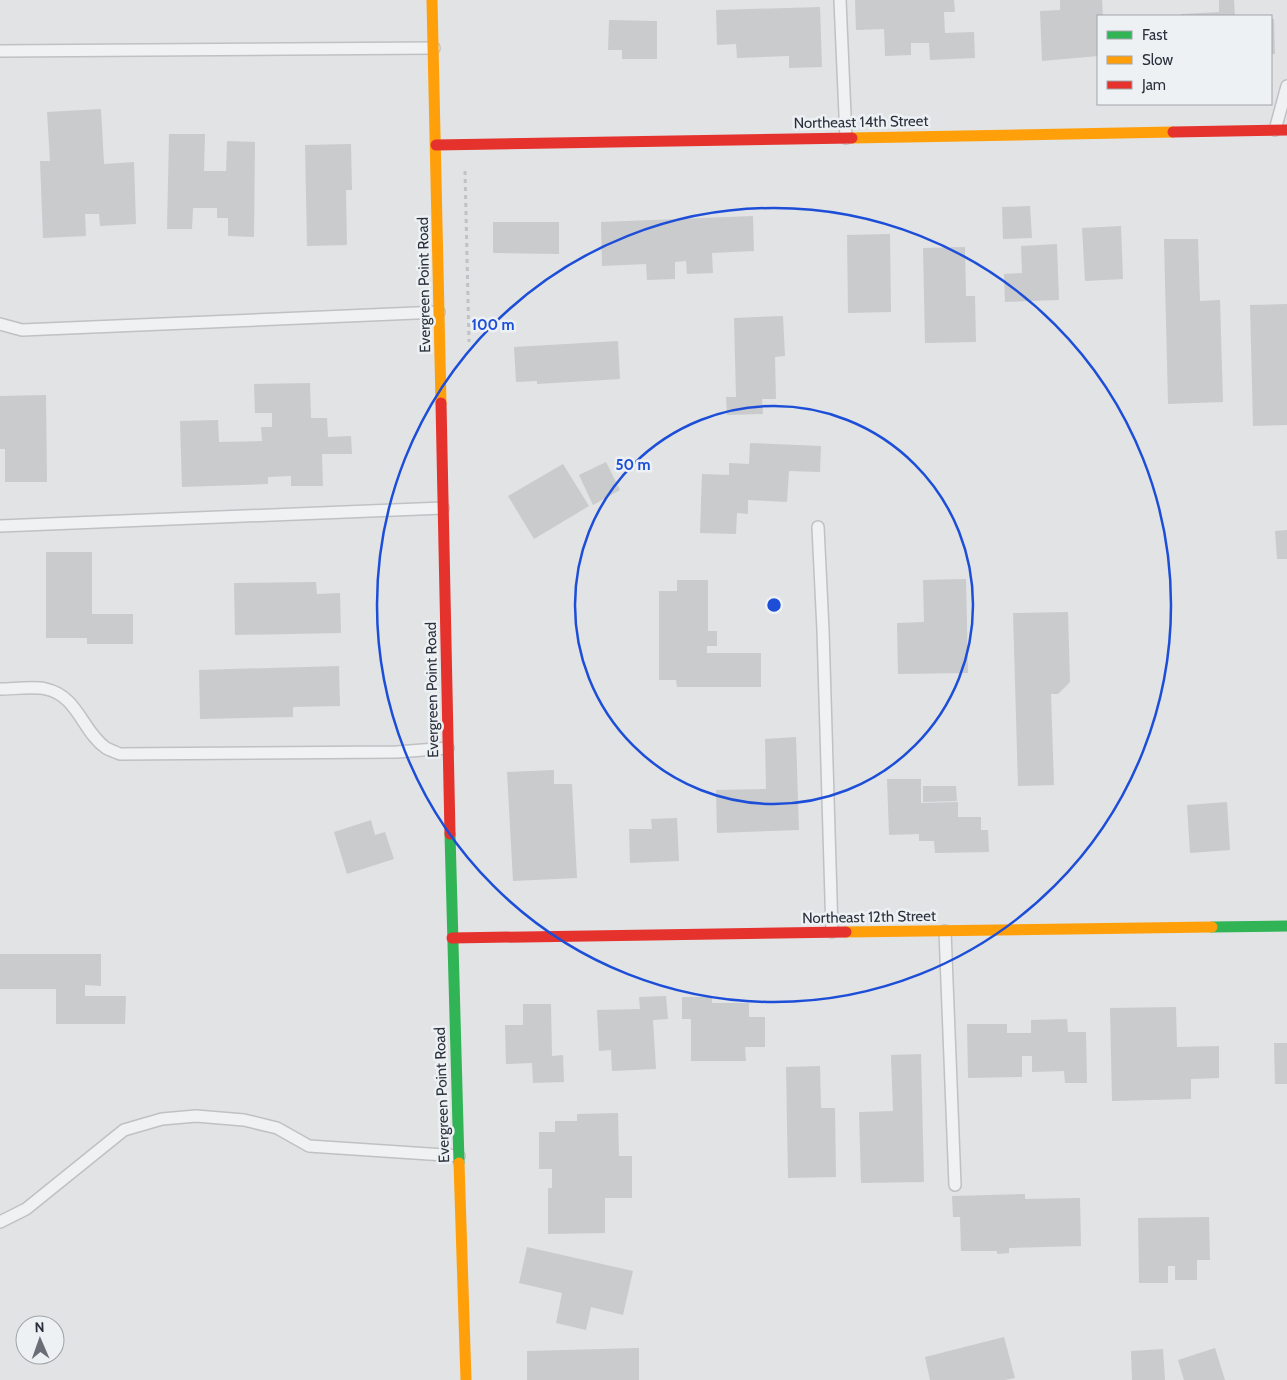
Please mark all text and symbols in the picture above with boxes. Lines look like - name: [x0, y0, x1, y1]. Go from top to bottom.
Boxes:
- legend: [1097, 15, 1272, 105]
- text: Fast: [1142, 26, 1167, 44]
- text: Slow: [1142, 51, 1173, 69]
- text: Jam: [1141, 76, 1166, 94]
- street label: Northeast 14th Street: [793, 112, 929, 132]
- street label: Evergreen Point Road: [414, 217, 434, 353]
- text: 100 m: [471, 316, 515, 334]
- text: 50 m: [615, 456, 651, 474]
- centre of rings: [765, 596, 783, 614]
- street label: Evergreen Point Road: [422, 622, 442, 758]
- street label: Northeast 12th Street: [802, 907, 936, 927]
- street label: Evergreen Point Road: [431, 1027, 453, 1163]
- north arrow: [15, 1315, 65, 1365]
- text: N: [34, 1318, 45, 1336]

